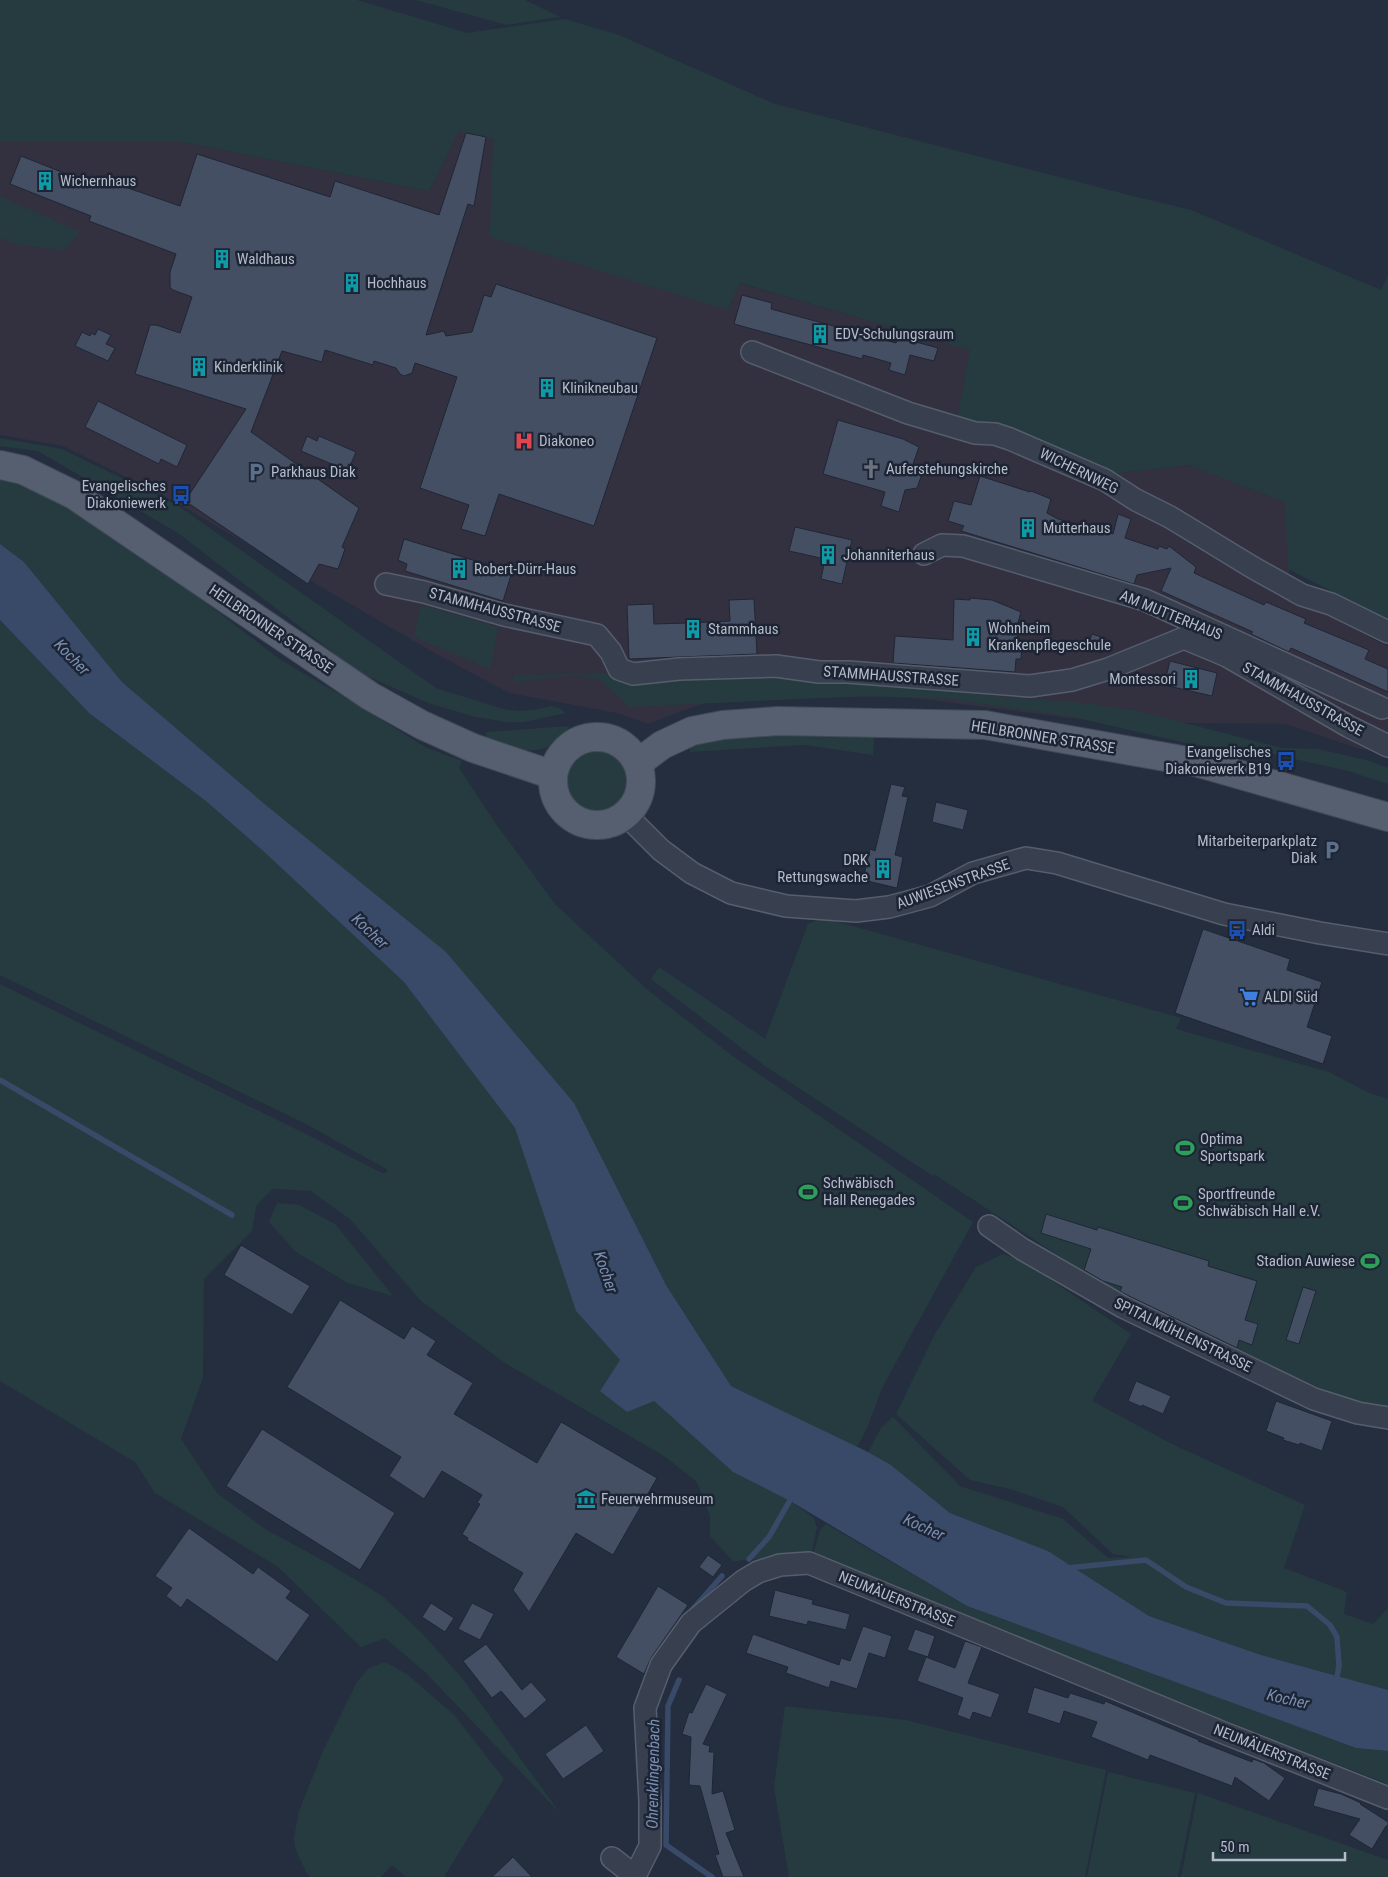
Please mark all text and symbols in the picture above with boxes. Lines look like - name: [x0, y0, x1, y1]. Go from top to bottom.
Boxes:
- building icon: Wichernhaus: [34, 170, 56, 192]
- place label: Wichernhaus: [60, 172, 137, 190]
- building icon: Waldhaus: [211, 248, 233, 270]
- place label: Waldhaus: [237, 250, 295, 268]
- building icon: Hochhaus: [341, 272, 363, 294]
- place label: Hochhaus: [367, 274, 427, 292]
- building icon: EDV-Schulungsraum: [809, 323, 831, 345]
- place label: EDV-Schulungsraum: [835, 325, 954, 343]
- building icon: Kinderklinik: [188, 356, 210, 378]
- place label: Kinderklinik: [214, 358, 283, 376]
- building icon: Klinikneubau: [536, 377, 558, 399]
- place label: Klinikneubau: [562, 379, 638, 397]
- hospital icon: Diakoneo: [513, 430, 535, 452]
- place label: Diakoneo: [539, 432, 594, 450]
- street label: WICHERNWEG: [1037, 444, 1121, 498]
- church icon: Auferstehungskirche: [860, 458, 882, 480]
- place label: Auferstehungskirche: [886, 460, 1008, 478]
- parking icon: Parkhaus Diak: [245, 461, 267, 483]
- place label: Parkhaus Diak: [271, 463, 356, 481]
- place label: Evangelisches Diakoniewerk: [82, 477, 166, 512]
- bus stop icon: Evangelisches Diakoniewerk: [170, 484, 192, 506]
- building icon: Mutterhaus: [1017, 517, 1039, 539]
- place label: Mutterhaus: [1043, 519, 1111, 537]
- building icon: Johanniterhaus: [817, 544, 839, 566]
- place label: Johanniterhaus: [843, 546, 935, 564]
- building icon: Robert-Dürr-Haus: [448, 558, 470, 580]
- place label: Robert-Dürr-Haus: [474, 560, 576, 578]
- street label: HEILBRONNER STRASSE: [206, 581, 336, 677]
- street label: STAMMHAUSSTRASSE: [427, 584, 563, 636]
- street label: AM MUTTERHAUS: [1117, 586, 1225, 644]
- building icon: Stammhaus: [682, 618, 704, 640]
- place label: Wohnheim Krankenpflegeschule: [988, 619, 1111, 654]
- place label: Stammhaus: [708, 620, 779, 638]
- building icon: Wohnheim Krankenpflegeschule: [962, 626, 984, 648]
- water label: Kocher: [50, 635, 95, 680]
- street label: STAMMHAUSSTRASSE: [1239, 658, 1367, 740]
- street label: STAMMHAUSSTRASSE: [823, 662, 959, 690]
- building icon: Montessori: [1180, 668, 1202, 690]
- place label: Montessori: [1109, 670, 1176, 688]
- street label: HEILBRONNER STRASSE: [970, 717, 1116, 757]
- place label: Evangelisches Diakoniewerk B19: [1165, 743, 1271, 778]
- bus stop icon: Evangelisches Diakoniewerk B19: [1275, 750, 1297, 772]
- place label: Mitarbeiterparkplatz Diak: [1197, 832, 1317, 867]
- parking icon: Mitarbeiterparkplatz Diak: [1321, 839, 1343, 861]
- place label: DRK Rettungswache: [777, 851, 869, 886]
- street label: AUWIESENSTRASSE: [894, 855, 1012, 913]
- building icon: DRK Rettungswache: [872, 858, 894, 880]
- water label: Kocher: [348, 909, 393, 954]
- bus stop icon: Aldi: [1226, 919, 1248, 941]
- place label: Aldi: [1252, 921, 1275, 939]
- supermarket icon: ALDI Süd: [1238, 986, 1260, 1008]
- place label: ALDI Süd: [1264, 988, 1318, 1006]
- place label: Optima Sportspark: [1200, 1130, 1265, 1165]
- sports icon: Optima Sportspark: [1174, 1137, 1196, 1159]
- place label: Schwäbisch Hall Renegades: [823, 1174, 915, 1209]
- sports icon: Schwäbisch Hall Renegades: [797, 1181, 819, 1203]
- place label: Sportfreunde Schwäbisch Hall e.V.: [1198, 1185, 1321, 1220]
- sports icon: Sportfreunde Schwäbisch Hall e.V.: [1172, 1192, 1194, 1214]
- water label: Kocher: [590, 1249, 622, 1296]
- sports icon: Stadion Auwiese: [1359, 1250, 1381, 1272]
- place label: Stadion Auwiese: [1257, 1252, 1355, 1270]
- street label: SPITALMÜHLENSTRASSE: [1111, 1294, 1255, 1376]
- museum icon: Feuerwehrmuseum: [575, 1488, 597, 1510]
- place label: Feuerwehrmuseum: [601, 1490, 714, 1508]
- water label: Kocher: [901, 1509, 949, 1545]
- street label: NEUMÄUERSTRASSE: [836, 1567, 958, 1631]
- water label: Kocher: [1265, 1685, 1312, 1713]
- water label: Ohrenklingenbach: [643, 1719, 663, 1829]
- street label: NEUMÄUERSTRASSE: [1211, 1720, 1333, 1784]
- scale bar: [1213, 1830, 1346, 1862]
- text: 50 m: [1220, 1838, 1250, 1856]

